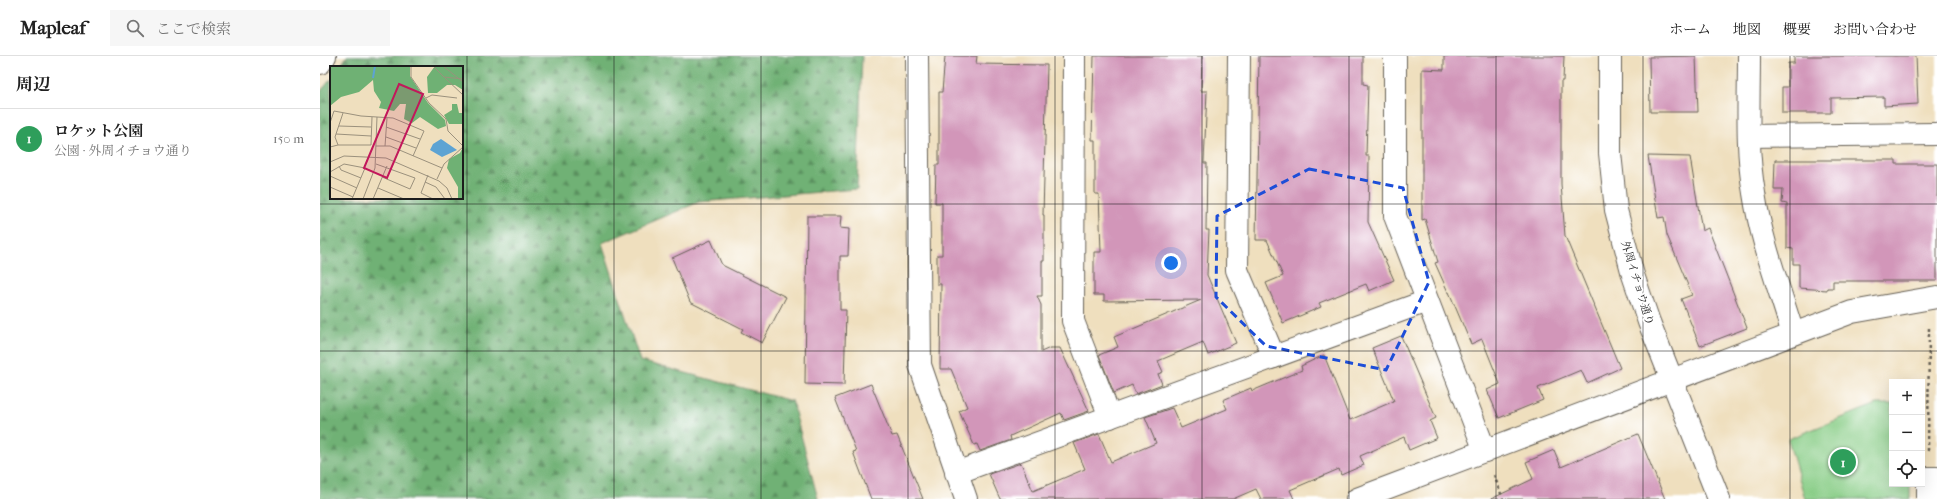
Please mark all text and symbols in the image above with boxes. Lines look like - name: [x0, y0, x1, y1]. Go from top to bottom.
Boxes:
- search box: [110, 10, 390, 46]
- text: Mapleaf: [20, 17, 86, 39]
- icon: search: [124, 17, 146, 39]
- text: ここで検索: [156, 20, 231, 38]
- text: ホーム: [1669, 21, 1711, 38]
- text: 地図: [1733, 21, 1761, 38]
- text: 概要: [1783, 21, 1811, 38]
- text: お問い合わせ: [1833, 21, 1917, 38]
- inset map: [330, 66, 463, 199]
- text: 周辺: [16, 74, 50, 94]
- text: ロケット公園: [54, 122, 143, 140]
- text: 1: [27, 131, 31, 146]
- text: 150 m: [273, 131, 304, 146]
- text: 公園 · 外周イチョウ通り: [54, 143, 192, 158]
- street label: 外周イチョウ通り: [1618, 239, 1657, 327]
- your location: [1161, 253, 1181, 273]
- map controls: [1889, 379, 1925, 487]
- button: +: [1889, 379, 1925, 415]
- button: −: [1889, 415, 1925, 451]
- pin: 1: [1830, 447, 1856, 477]
- button: locate: [1889, 451, 1925, 487]

